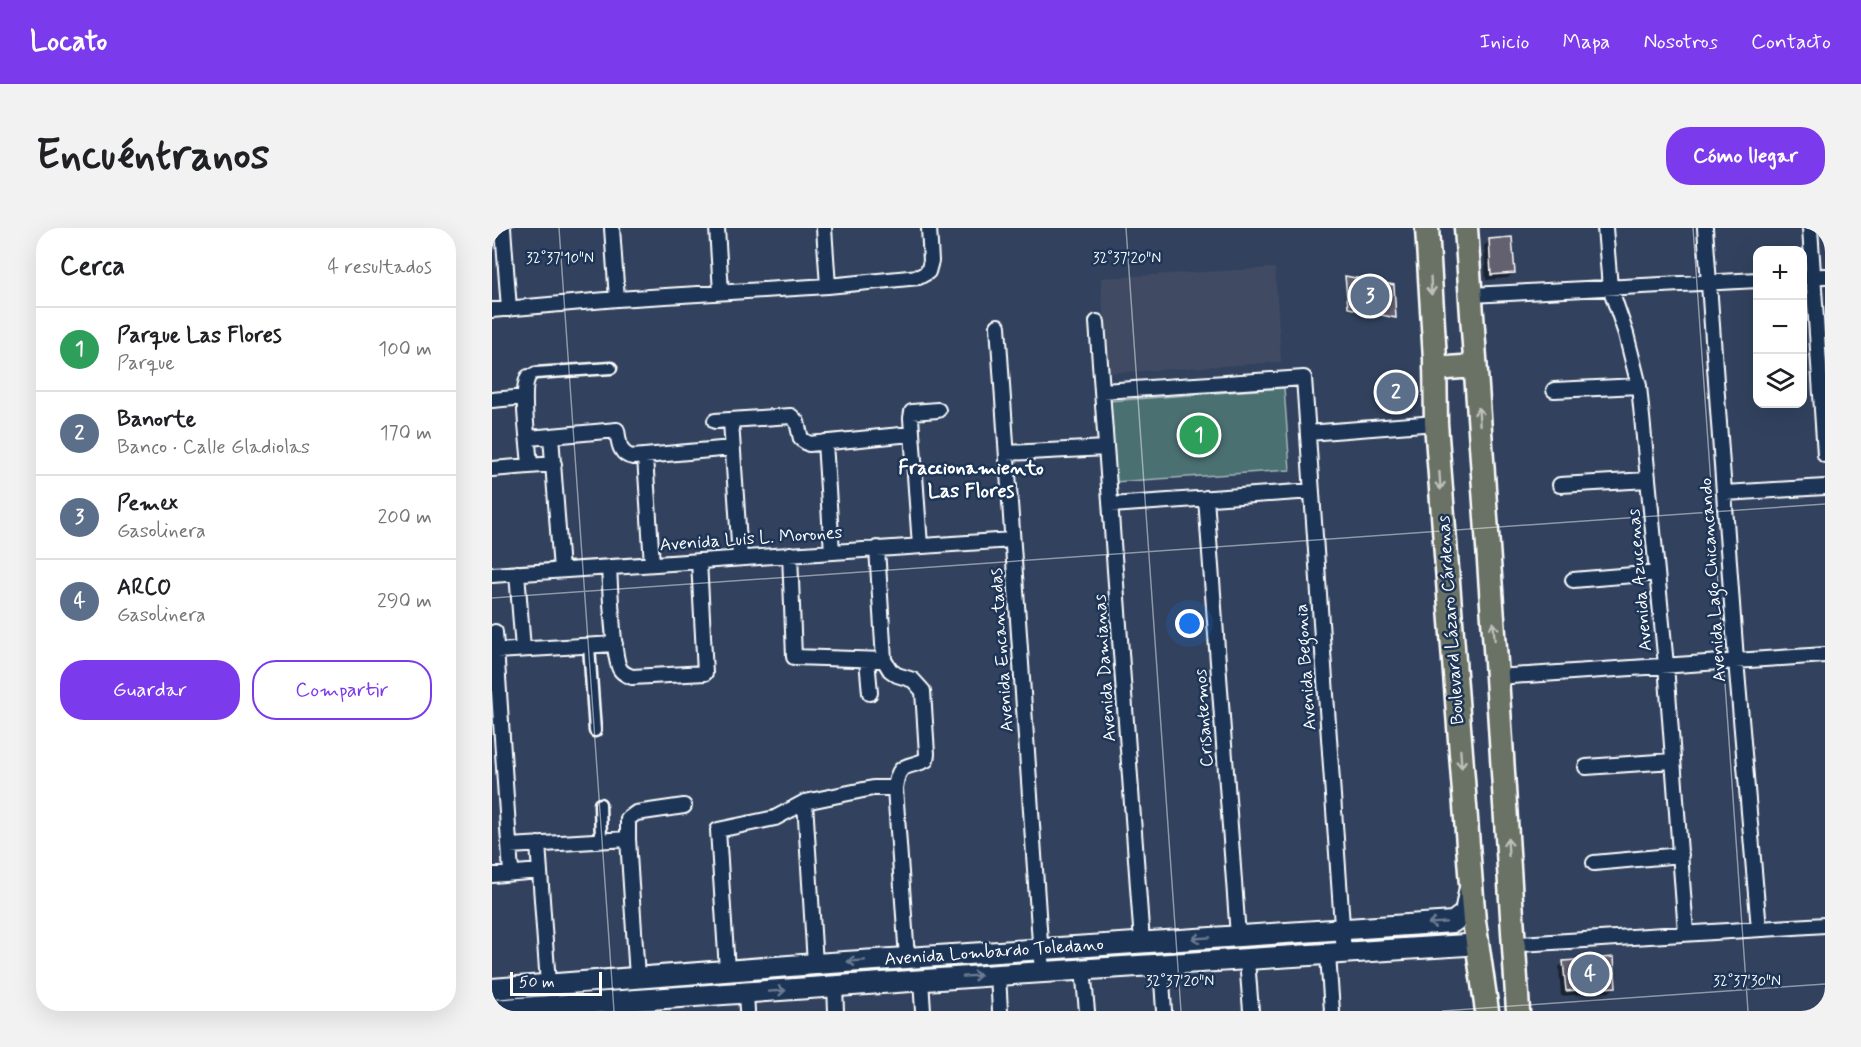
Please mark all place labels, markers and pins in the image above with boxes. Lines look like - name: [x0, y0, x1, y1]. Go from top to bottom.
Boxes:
- pin: 3: [1350, 274, 1390, 318]
- pin: 2: [1376, 370, 1416, 414]
- pin: 1: [1180, 412, 1218, 458]
- pin: 4: [1570, 952, 1610, 996]

